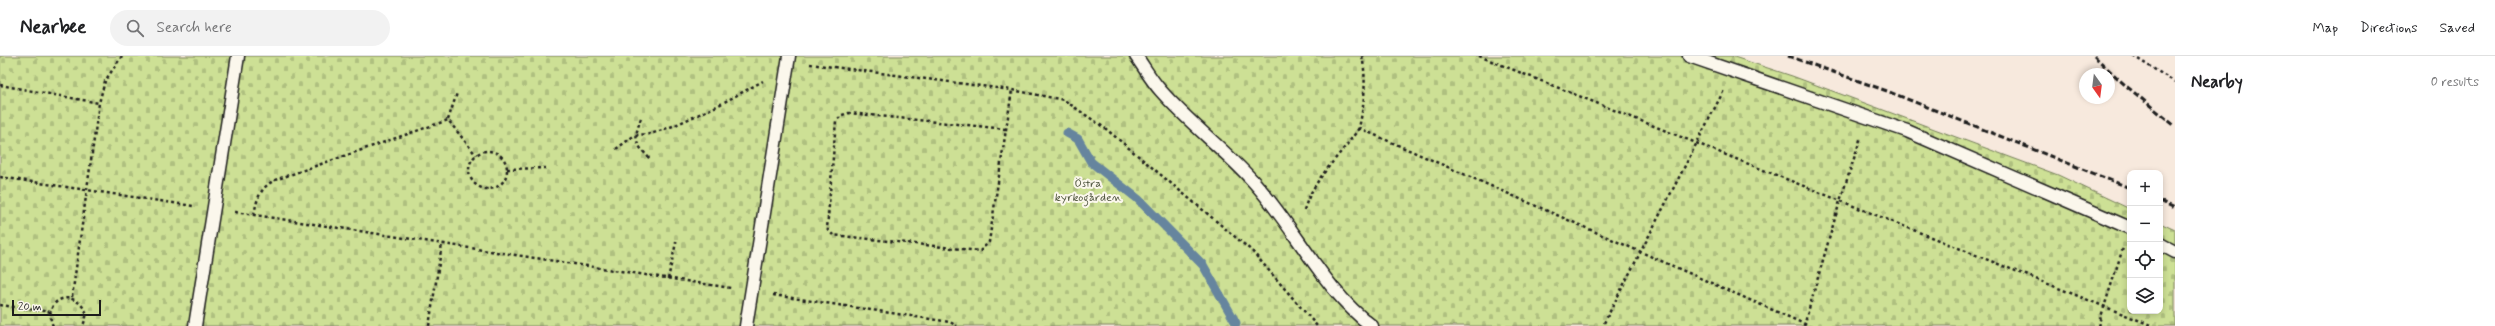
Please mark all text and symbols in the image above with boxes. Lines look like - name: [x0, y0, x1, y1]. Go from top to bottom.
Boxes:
- search box: [110, 10, 390, 46]
- text: Nearbee: [20, 15, 86, 40]
- icon: search: [124, 17, 146, 39]
- text: Search here: [156, 18, 232, 38]
- text: Map: [2312, 19, 2338, 37]
- text: Directions: [2360, 19, 2418, 37]
- text: Saved: [2440, 19, 2475, 37]
- north arrow: [2079, 68, 2115, 104]
- text: Nearby: [2191, 71, 2243, 93]
- text: 0 results: [2431, 74, 2479, 91]
- map controls: [2127, 170, 2163, 314]
- button: +: [2127, 170, 2163, 206]
- park label: Östra kyrkogården: [1055, 176, 1122, 207]
- button: −: [2127, 206, 2163, 242]
- button: locate: [2127, 242, 2163, 278]
- button: layers: [2127, 278, 2163, 314]
- scale bar: [12, 298, 101, 317]
- text: 20 m: [18, 300, 41, 314]

